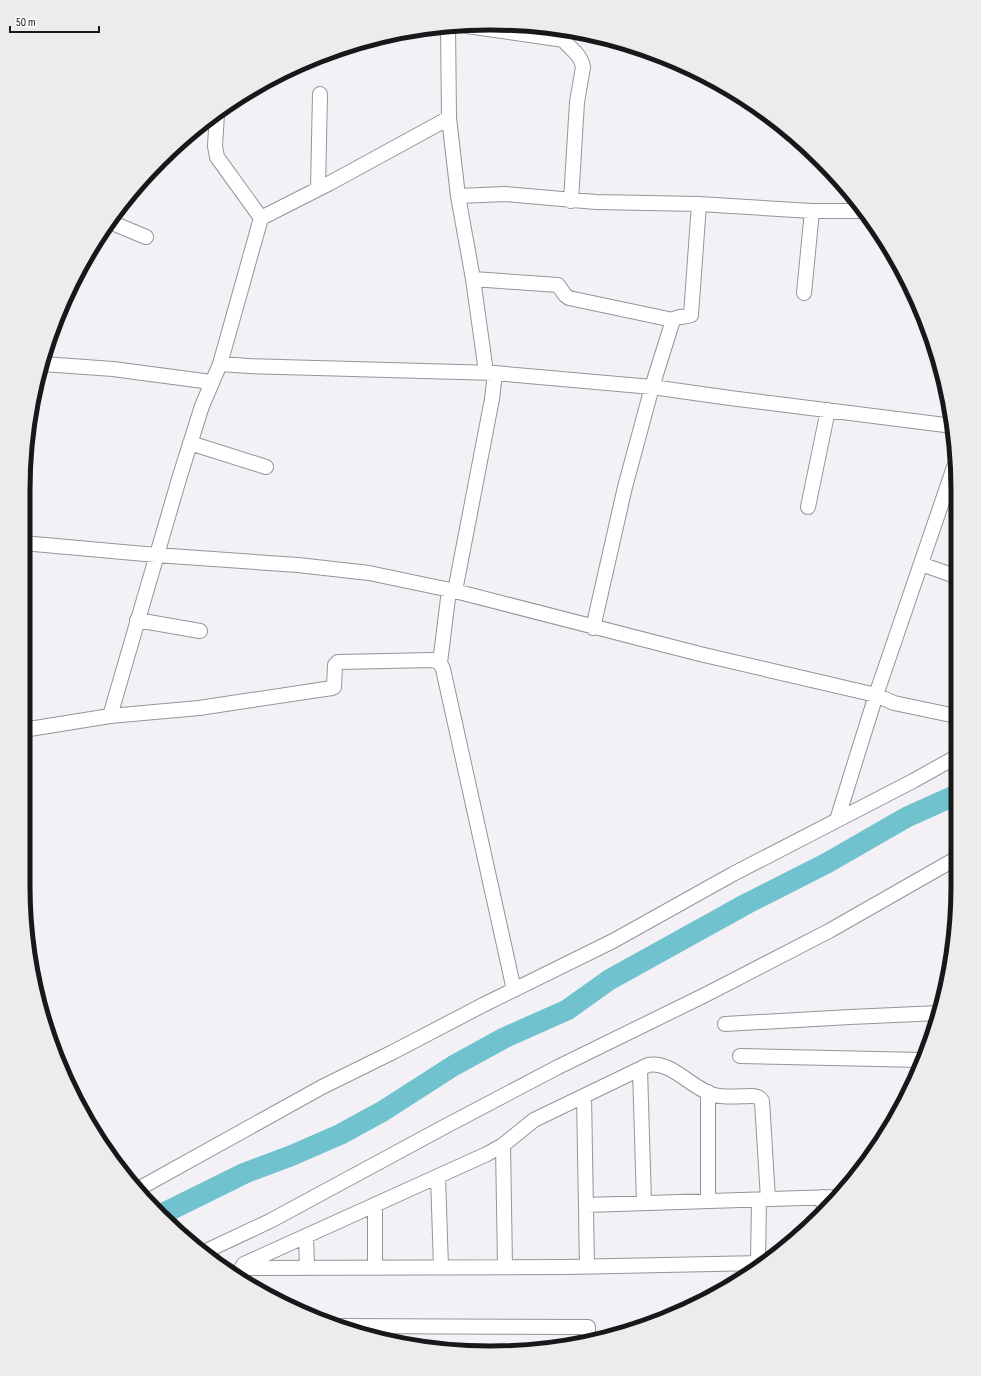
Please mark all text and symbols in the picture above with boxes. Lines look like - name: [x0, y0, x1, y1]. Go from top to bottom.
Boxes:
- scale bar: [10, 8, 99, 34]
- text: 50 m: [16, 15, 36, 30]

